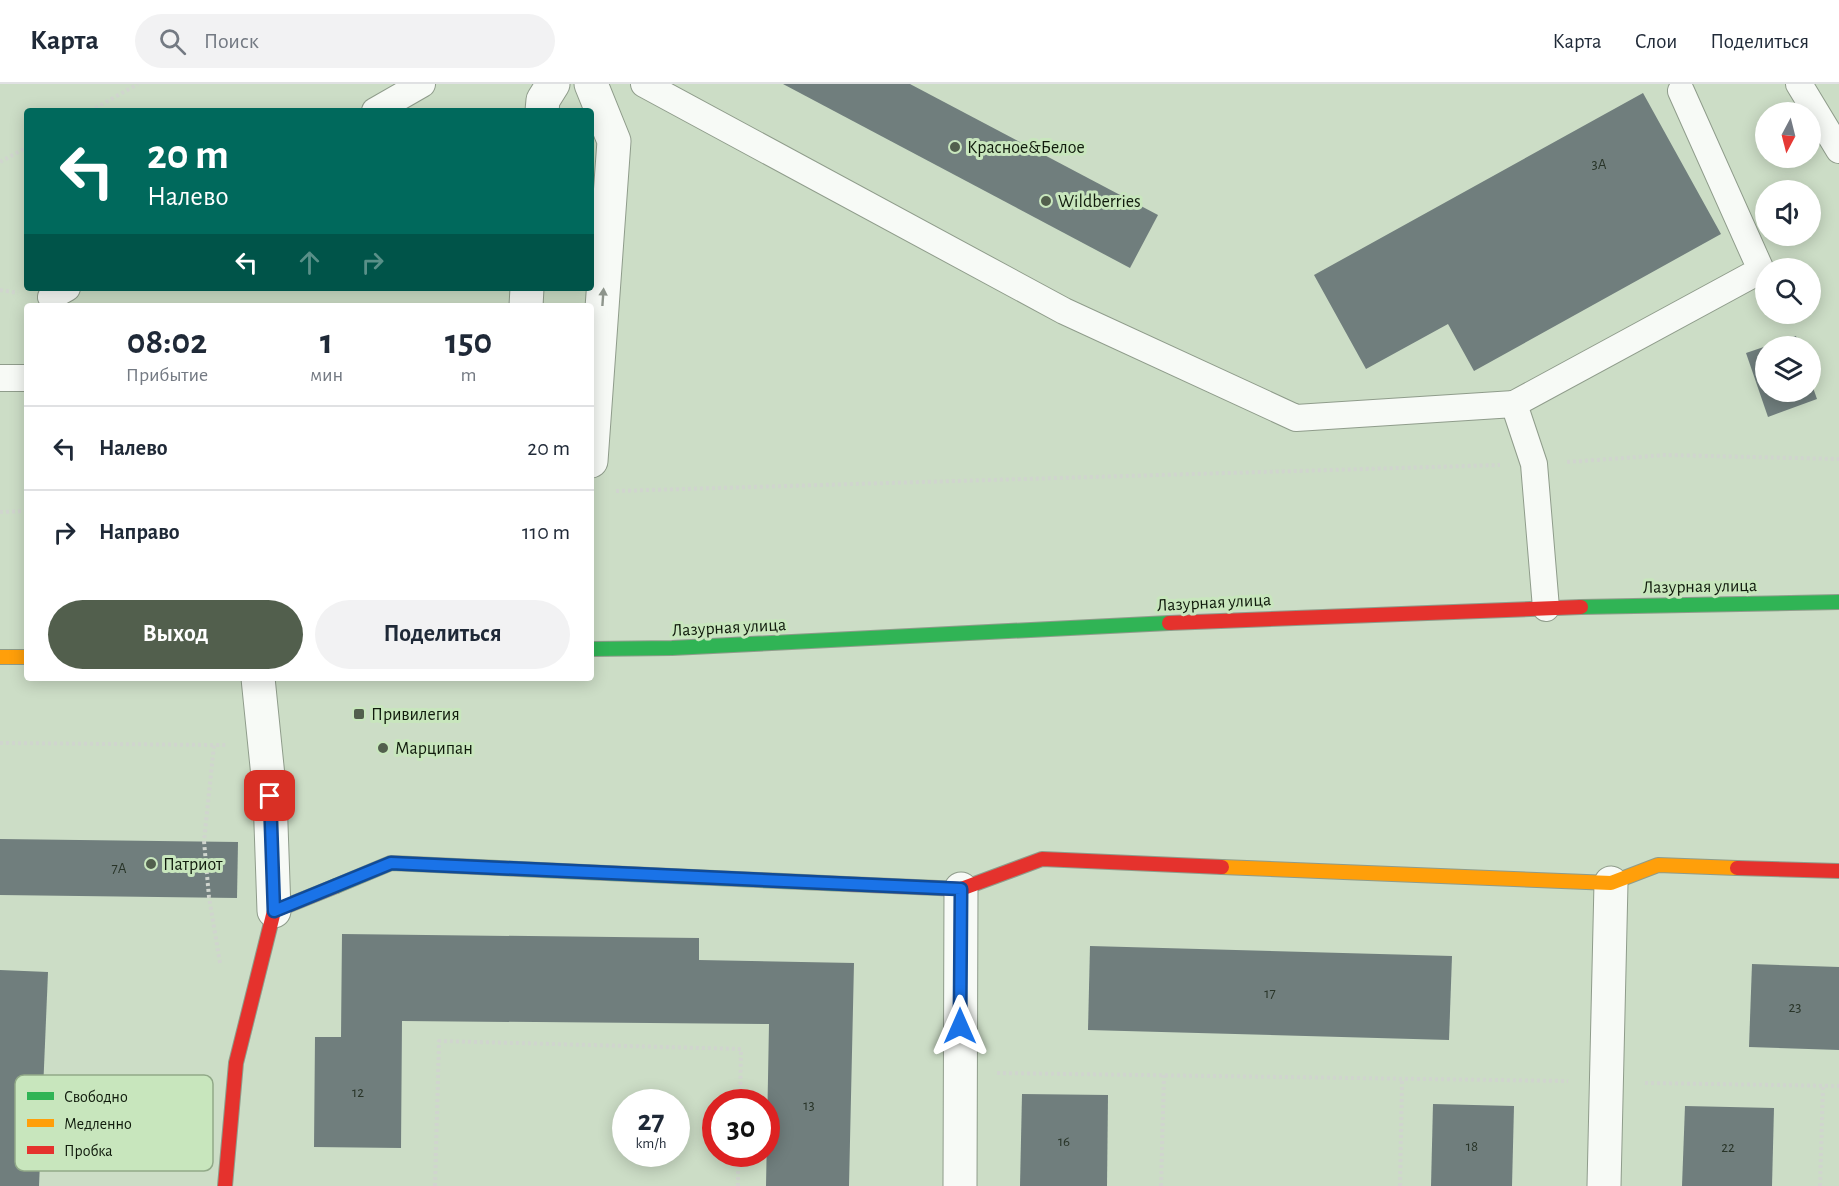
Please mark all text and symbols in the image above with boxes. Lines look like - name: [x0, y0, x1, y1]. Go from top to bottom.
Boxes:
- search box: [135, 14, 555, 68]
- icon: search: [156, 25, 189, 58]
- text: Карта: [30, 27, 99, 55]
- text: Поиск: [204, 30, 259, 52]
- text: Карта: [1552, 31, 1602, 52]
- text: Слои: [1635, 31, 1677, 52]
- text: Поделиться: [1710, 31, 1809, 52]
- north arrow: [1755, 102, 1821, 168]
- map controls: [1755, 102, 1821, 402]
- icon: left: [48, 132, 126, 210]
- text: 20 m: [147, 134, 229, 176]
- place label: Красное&Белое: [967, 139, 1085, 157]
- marker: Красное&Белое: [948, 140, 962, 154]
- house number: 3А: [1591, 157, 1607, 172]
- button: sound: [1755, 180, 1821, 246]
- text: Налево: [147, 183, 229, 210]
- place label: Wildberries: [1058, 193, 1141, 211]
- marker: Wildberries: [1039, 194, 1053, 208]
- icon: left: [230, 246, 263, 279]
- icon: ahead: [293, 246, 326, 279]
- icon: right: [356, 246, 389, 279]
- button: search: [1755, 258, 1821, 324]
- one-way arrow: [598, 288, 608, 307]
- text: 08:02: [127, 324, 207, 360]
- text: 1: [320, 324, 333, 360]
- text: 150: [445, 324, 492, 360]
- button: layers: [1755, 336, 1821, 402]
- text: Прибытие: [126, 365, 208, 385]
- text: мин: [310, 365, 343, 385]
- text: m: [461, 365, 477, 385]
- icon: left: [48, 432, 81, 465]
- text: Налево: [99, 437, 168, 459]
- text: 20 m: [527, 437, 570, 459]
- icon: right: [48, 516, 81, 549]
- text: Направо: [99, 521, 180, 543]
- text: 110 m: [522, 521, 570, 543]
- street label: Лазурная улица: [1643, 577, 1757, 597]
- street label: Лазурная улица: [1157, 591, 1272, 615]
- button: Выход: [48, 600, 303, 669]
- button: Поделиться: [315, 600, 570, 669]
- street label: Лазурная улица: [672, 616, 787, 640]
- place label: Привилегия: [371, 706, 460, 724]
- marker: Привилегия: [352, 707, 366, 721]
- place label: Марципан: [395, 740, 473, 758]
- marker: Марципан: [376, 741, 390, 755]
- pin: [244, 770, 295, 821]
- icon: arrive: [253, 779, 286, 812]
- place label: Патриот: [163, 856, 223, 874]
- marker: Патриот: [144, 857, 158, 871]
- house number: 7А: [111, 861, 127, 876]
- house number: 17: [1264, 986, 1276, 1001]
- position arrow: [928, 994, 992, 1058]
- house number: 23: [1788, 1000, 1802, 1015]
- legend: [15, 1075, 213, 1171]
- house number: 12: [352, 1085, 364, 1100]
- text: Свободно: [64, 1089, 128, 1105]
- speed limit sign: 30: [702, 1089, 780, 1167]
- house number: 13: [803, 1098, 815, 1113]
- text: 27: [637, 1106, 665, 1136]
- text: Медленно: [64, 1116, 132, 1132]
- house number: 16: [1058, 1134, 1070, 1149]
- text: km/h: [636, 1136, 666, 1151]
- house number: 18: [1466, 1139, 1478, 1154]
- house number: 22: [1721, 1140, 1735, 1155]
- text: Пробка: [64, 1143, 113, 1159]

